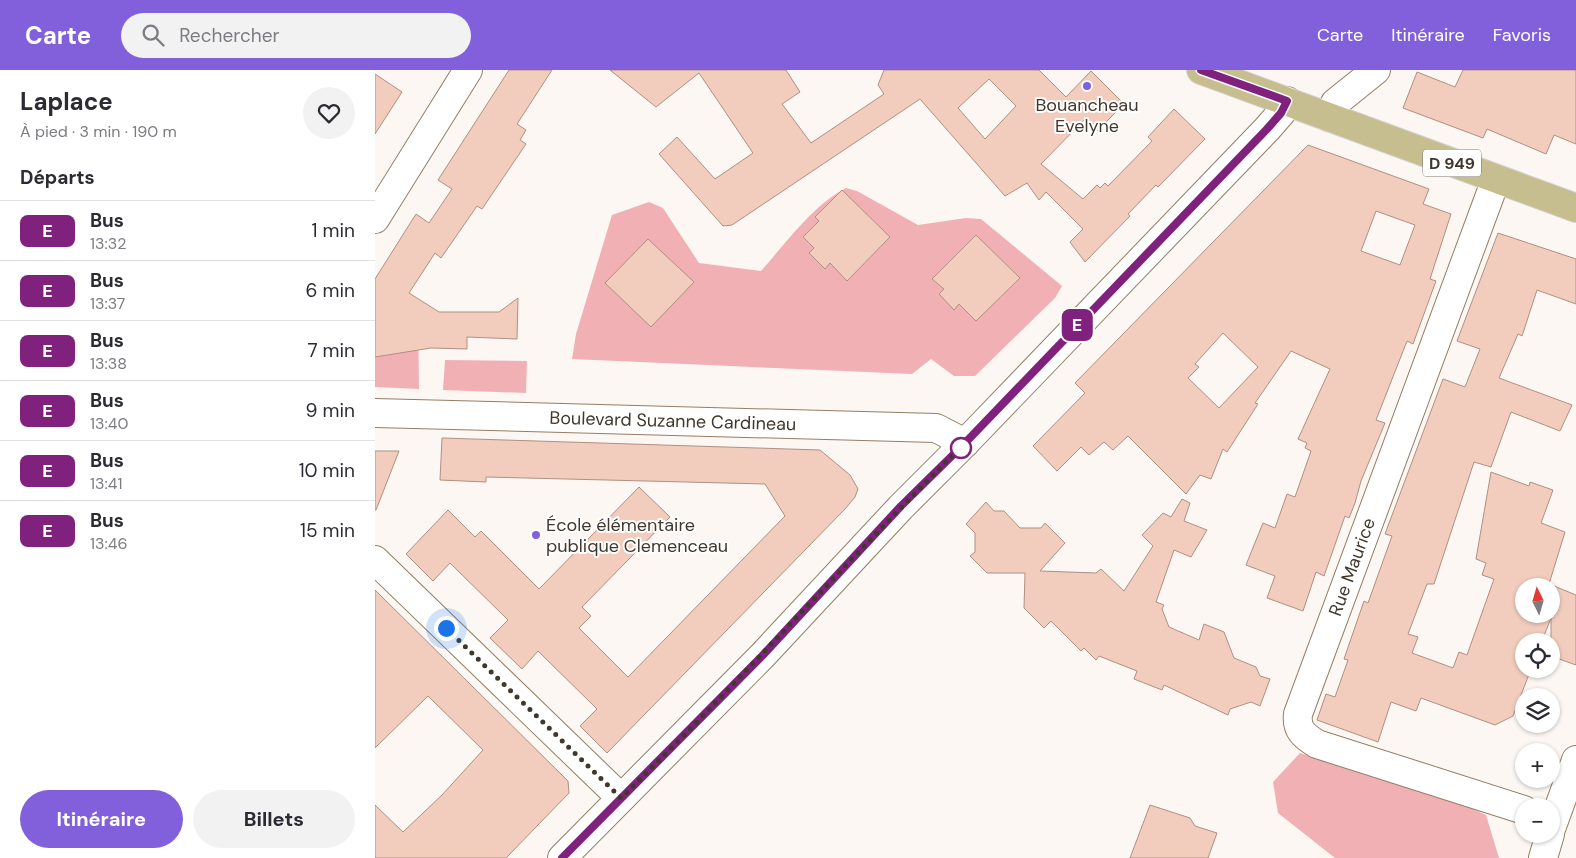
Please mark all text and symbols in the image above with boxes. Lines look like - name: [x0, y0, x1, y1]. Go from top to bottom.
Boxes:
- search box: [121, 13, 471, 58]
- text: Carte: [25, 20, 91, 51]
- icon: search: [139, 21, 167, 49]
- text: Rechercher: [179, 23, 280, 48]
- text: Carte: [1317, 23, 1363, 47]
- text: Itinéraire: [1391, 23, 1465, 47]
- text: Favoris: [1493, 23, 1551, 47]
- marker: Bouancheau Evelyne: [1081, 80, 1093, 92]
- text: Laplace: [20, 86, 113, 117]
- button: heart: [303, 87, 355, 139]
- place label: Bouancheau Evelyne: [1036, 93, 1138, 138]
- text: À pied · 3 min · 190 m: [20, 121, 177, 142]
- road number: D 949: [1423, 150, 1481, 176]
- text: Départs: [20, 165, 95, 190]
- text: Bus: [90, 208, 124, 233]
- text: 1 min: [312, 218, 355, 243]
- text: E: [42, 219, 53, 243]
- text: 13:32: [90, 233, 126, 254]
- text: Bus: [90, 268, 124, 293]
- text: 6 min: [306, 278, 355, 303]
- text: E: [42, 279, 53, 303]
- text: 13:37: [90, 293, 125, 314]
- line badge: E: [1061, 309, 1093, 341]
- text: E: [1072, 313, 1082, 337]
- text: Bus: [90, 328, 124, 353]
- text: 7 min: [307, 338, 355, 363]
- text: E: [42, 339, 53, 363]
- text: 13:38: [90, 353, 127, 374]
- text: Bus: [90, 388, 124, 413]
- text: 9 min: [306, 398, 355, 423]
- text: E: [42, 399, 53, 423]
- street label: Boulevard Suzanne Cardineau: [549, 406, 797, 436]
- text: 13:40: [90, 413, 128, 434]
- unlabelled marker: [950, 437, 972, 459]
- text: Bus: [90, 448, 124, 473]
- text: 10 min: [299, 458, 355, 483]
- text: E: [42, 459, 53, 483]
- text: 13:41: [90, 473, 122, 494]
- text: Bus: [90, 508, 124, 533]
- place label: École élémentaire publique Clemenceau: [546, 513, 728, 558]
- street label: Rue Maurice: [1323, 515, 1381, 619]
- text: 15 min: [300, 518, 355, 543]
- text: E: [42, 519, 53, 543]
- marker: École élémentaire publique Clemenceau: [530, 529, 542, 541]
- text: 13:46: [90, 533, 127, 554]
- north arrow: [1515, 578, 1560, 622]
- map controls: [1515, 578, 1560, 843]
- your location: [434, 616, 459, 641]
- button: locate: [1515, 633, 1560, 678]
- button: layers: [1515, 688, 1560, 733]
- button: +: [1515, 743, 1560, 788]
- button: Itinéraire: [20, 790, 183, 848]
- button: Billets: [193, 790, 355, 848]
- button: −: [1515, 798, 1560, 843]

